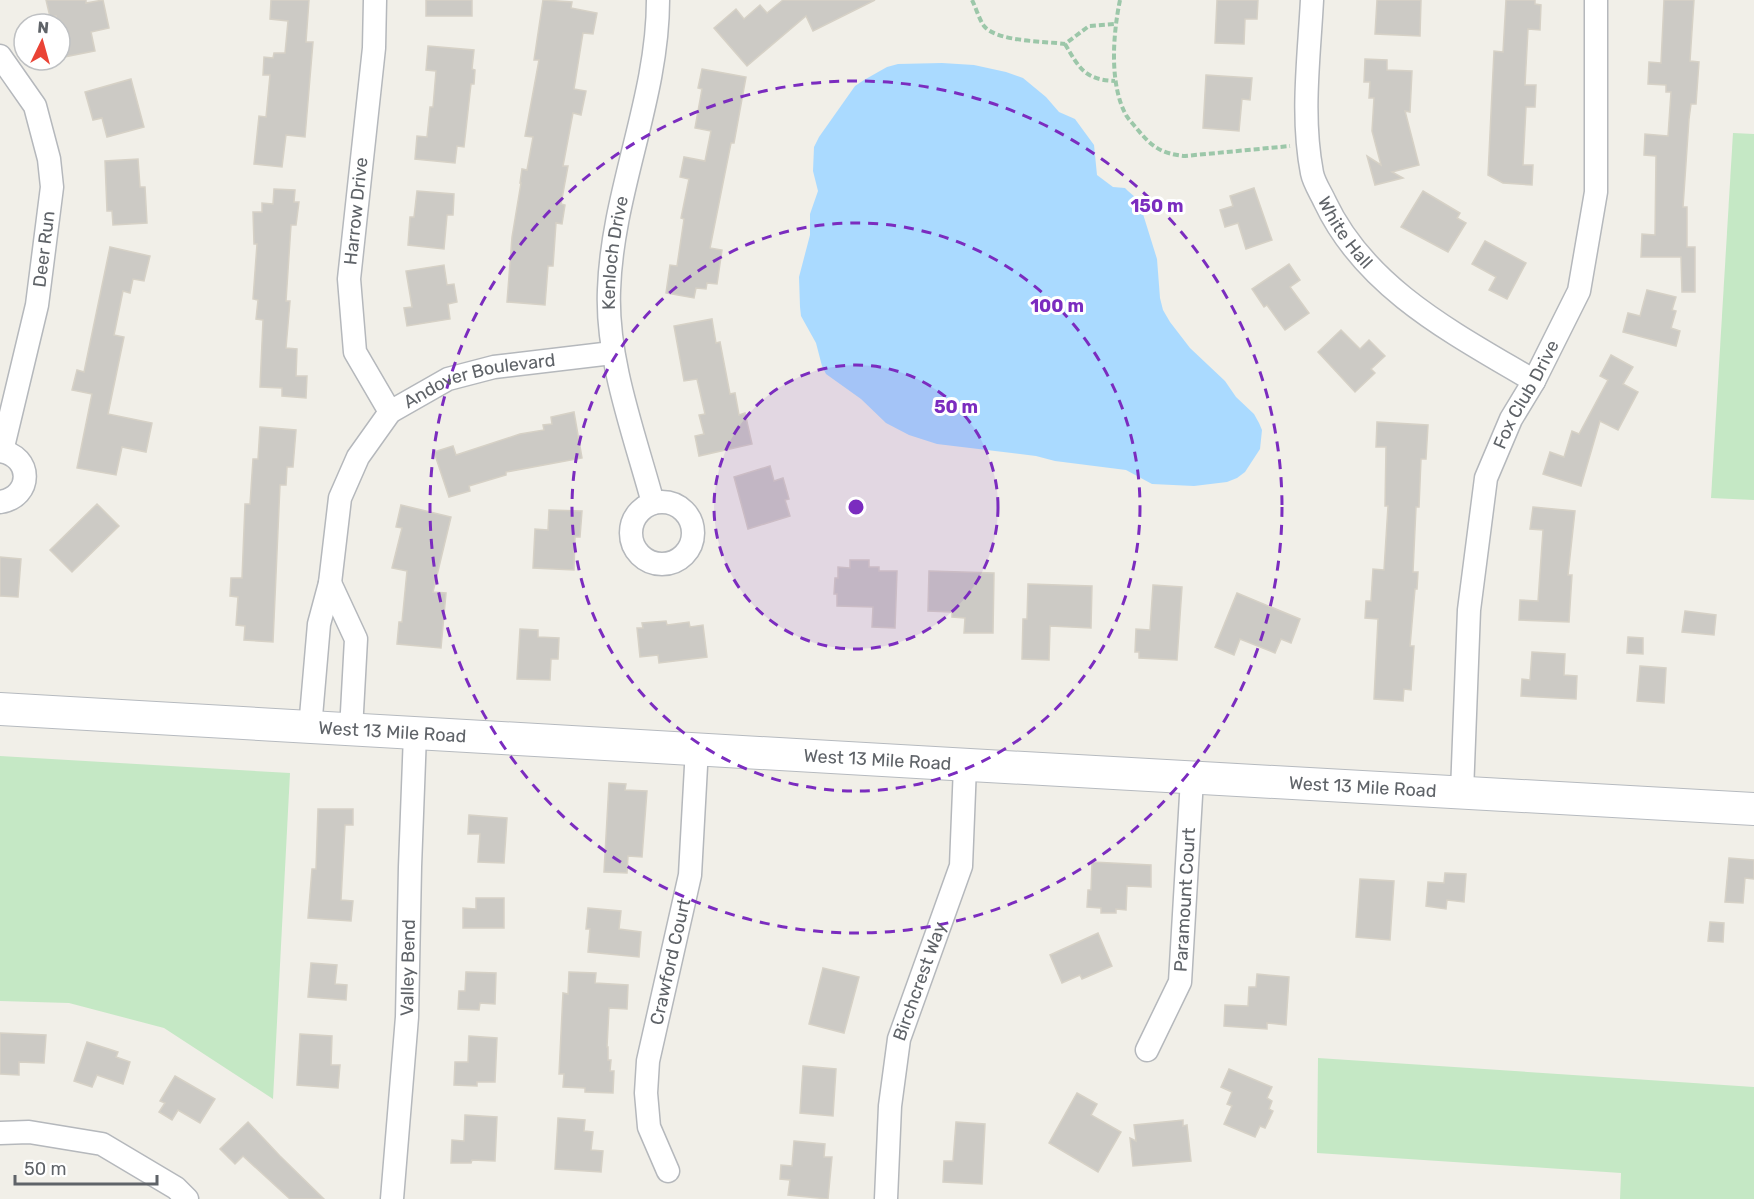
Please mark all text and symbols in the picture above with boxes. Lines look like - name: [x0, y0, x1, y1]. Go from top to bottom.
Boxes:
- north arrow: [12, 12, 72, 72]
- text: N: [37, 18, 50, 38]
- street label: Harrow Drive: [339, 156, 373, 266]
- street label: White Hall: [1313, 193, 1377, 273]
- street label: Kenloch Drive: [598, 194, 633, 310]
- text: 150 m: [1130, 195, 1184, 217]
- street label: Deer Run: [28, 209, 60, 289]
- text: 100 m: [1030, 295, 1084, 317]
- street label: Fox Club Drive: [1489, 336, 1564, 452]
- street label: Andover Boulevard: [400, 349, 556, 413]
- text: 50 m: [934, 396, 978, 418]
- centre of rings: [846, 497, 866, 517]
- street label: West 13 Mile Road: [318, 717, 467, 747]
- street label: West 13 Mile Road: [803, 745, 952, 775]
- street label: West 13 Mile Road: [1288, 772, 1437, 802]
- street label: Paramount Court: [1170, 827, 1200, 973]
- street label: Crawford Court: [645, 896, 695, 1027]
- street label: Valley Bend: [396, 919, 420, 1016]
- street label: Birchcrest Way: [888, 919, 951, 1044]
- scale bar: [15, 1148, 158, 1186]
- text: 50 m: [24, 1158, 67, 1180]

